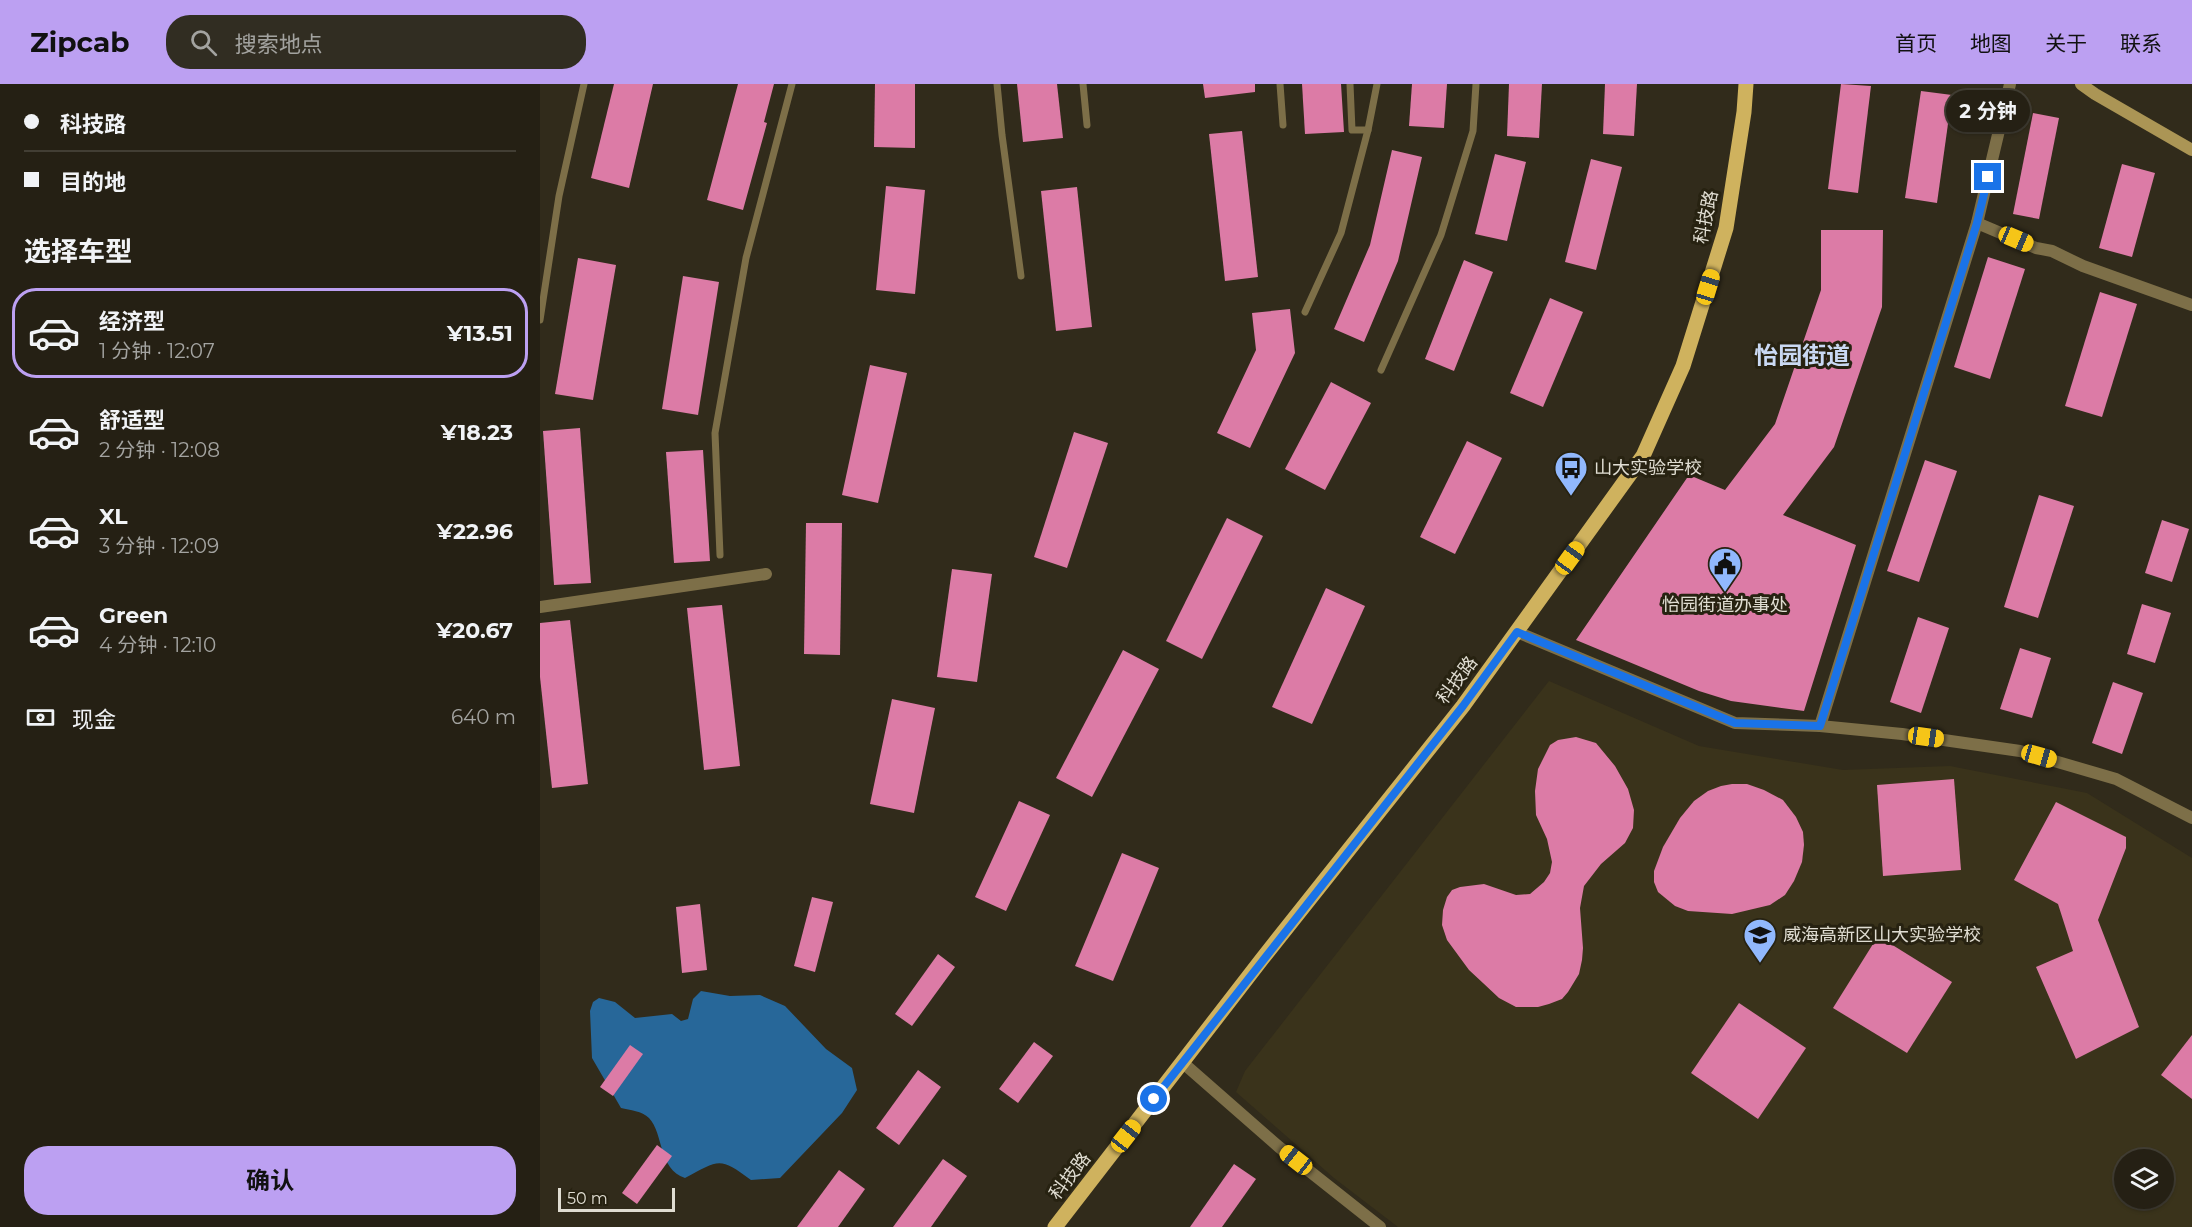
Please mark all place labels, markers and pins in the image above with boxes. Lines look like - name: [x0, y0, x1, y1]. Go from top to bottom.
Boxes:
- bus stop icon: 山大实验学校: [1553, 450, 1589, 497]
- place label: 山大实验学校: [1594, 457, 1702, 479]
- public building icon: 怡园街道办事处: [1707, 546, 1743, 593]
- place label: 怡园街道办事处: [1662, 594, 1788, 616]
- school or university icon: 威海高新区山大实验学校: [1742, 917, 1778, 964]
- place label: 威海高新区山大实验学校: [1783, 924, 1981, 946]

